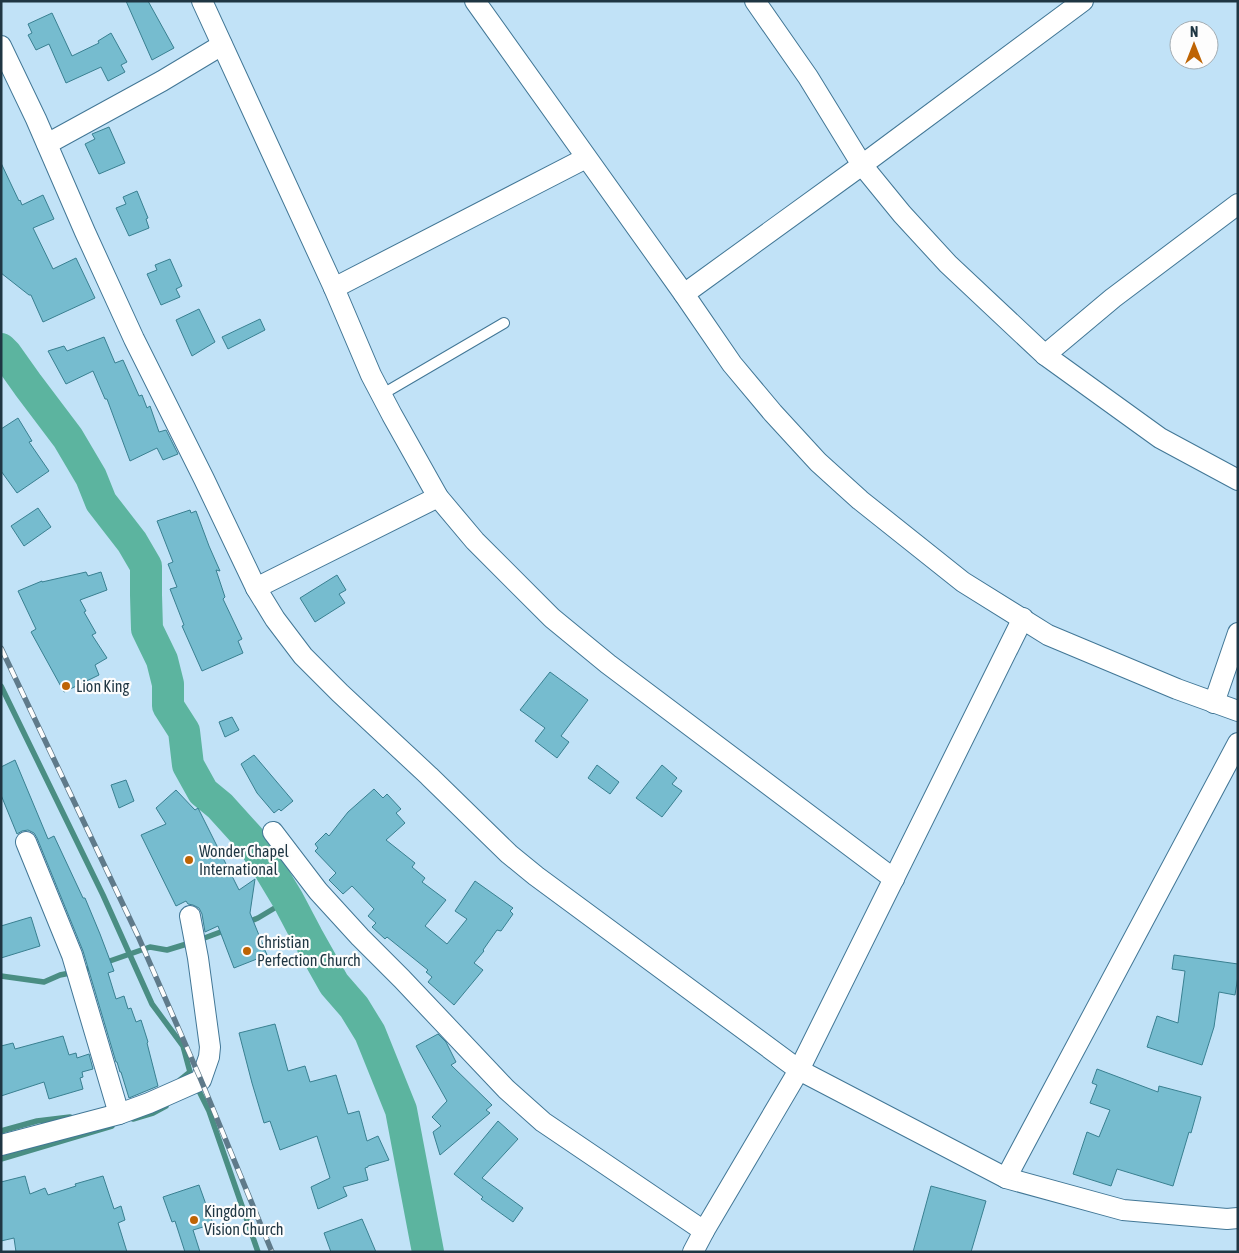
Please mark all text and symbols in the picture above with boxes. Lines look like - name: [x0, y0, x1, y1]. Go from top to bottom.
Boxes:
- north arrow: [1169, 20, 1219, 70]
- text: N: [1190, 24, 1198, 40]
- place label: Lion King: [76, 677, 130, 696]
- marker: Lion King: [60, 680, 72, 692]
- place label: Wonder Chapel International: [199, 842, 289, 878]
- marker: Wonder Chapel International: [183, 854, 195, 866]
- place label: Christian Perfection Church: [257, 933, 361, 969]
- marker: Christian Perfection Church: [241, 945, 253, 957]
- place label: Kingdom Vision Church: [204, 1202, 283, 1238]
- marker: Kingdom Vision Church: [188, 1214, 200, 1226]

